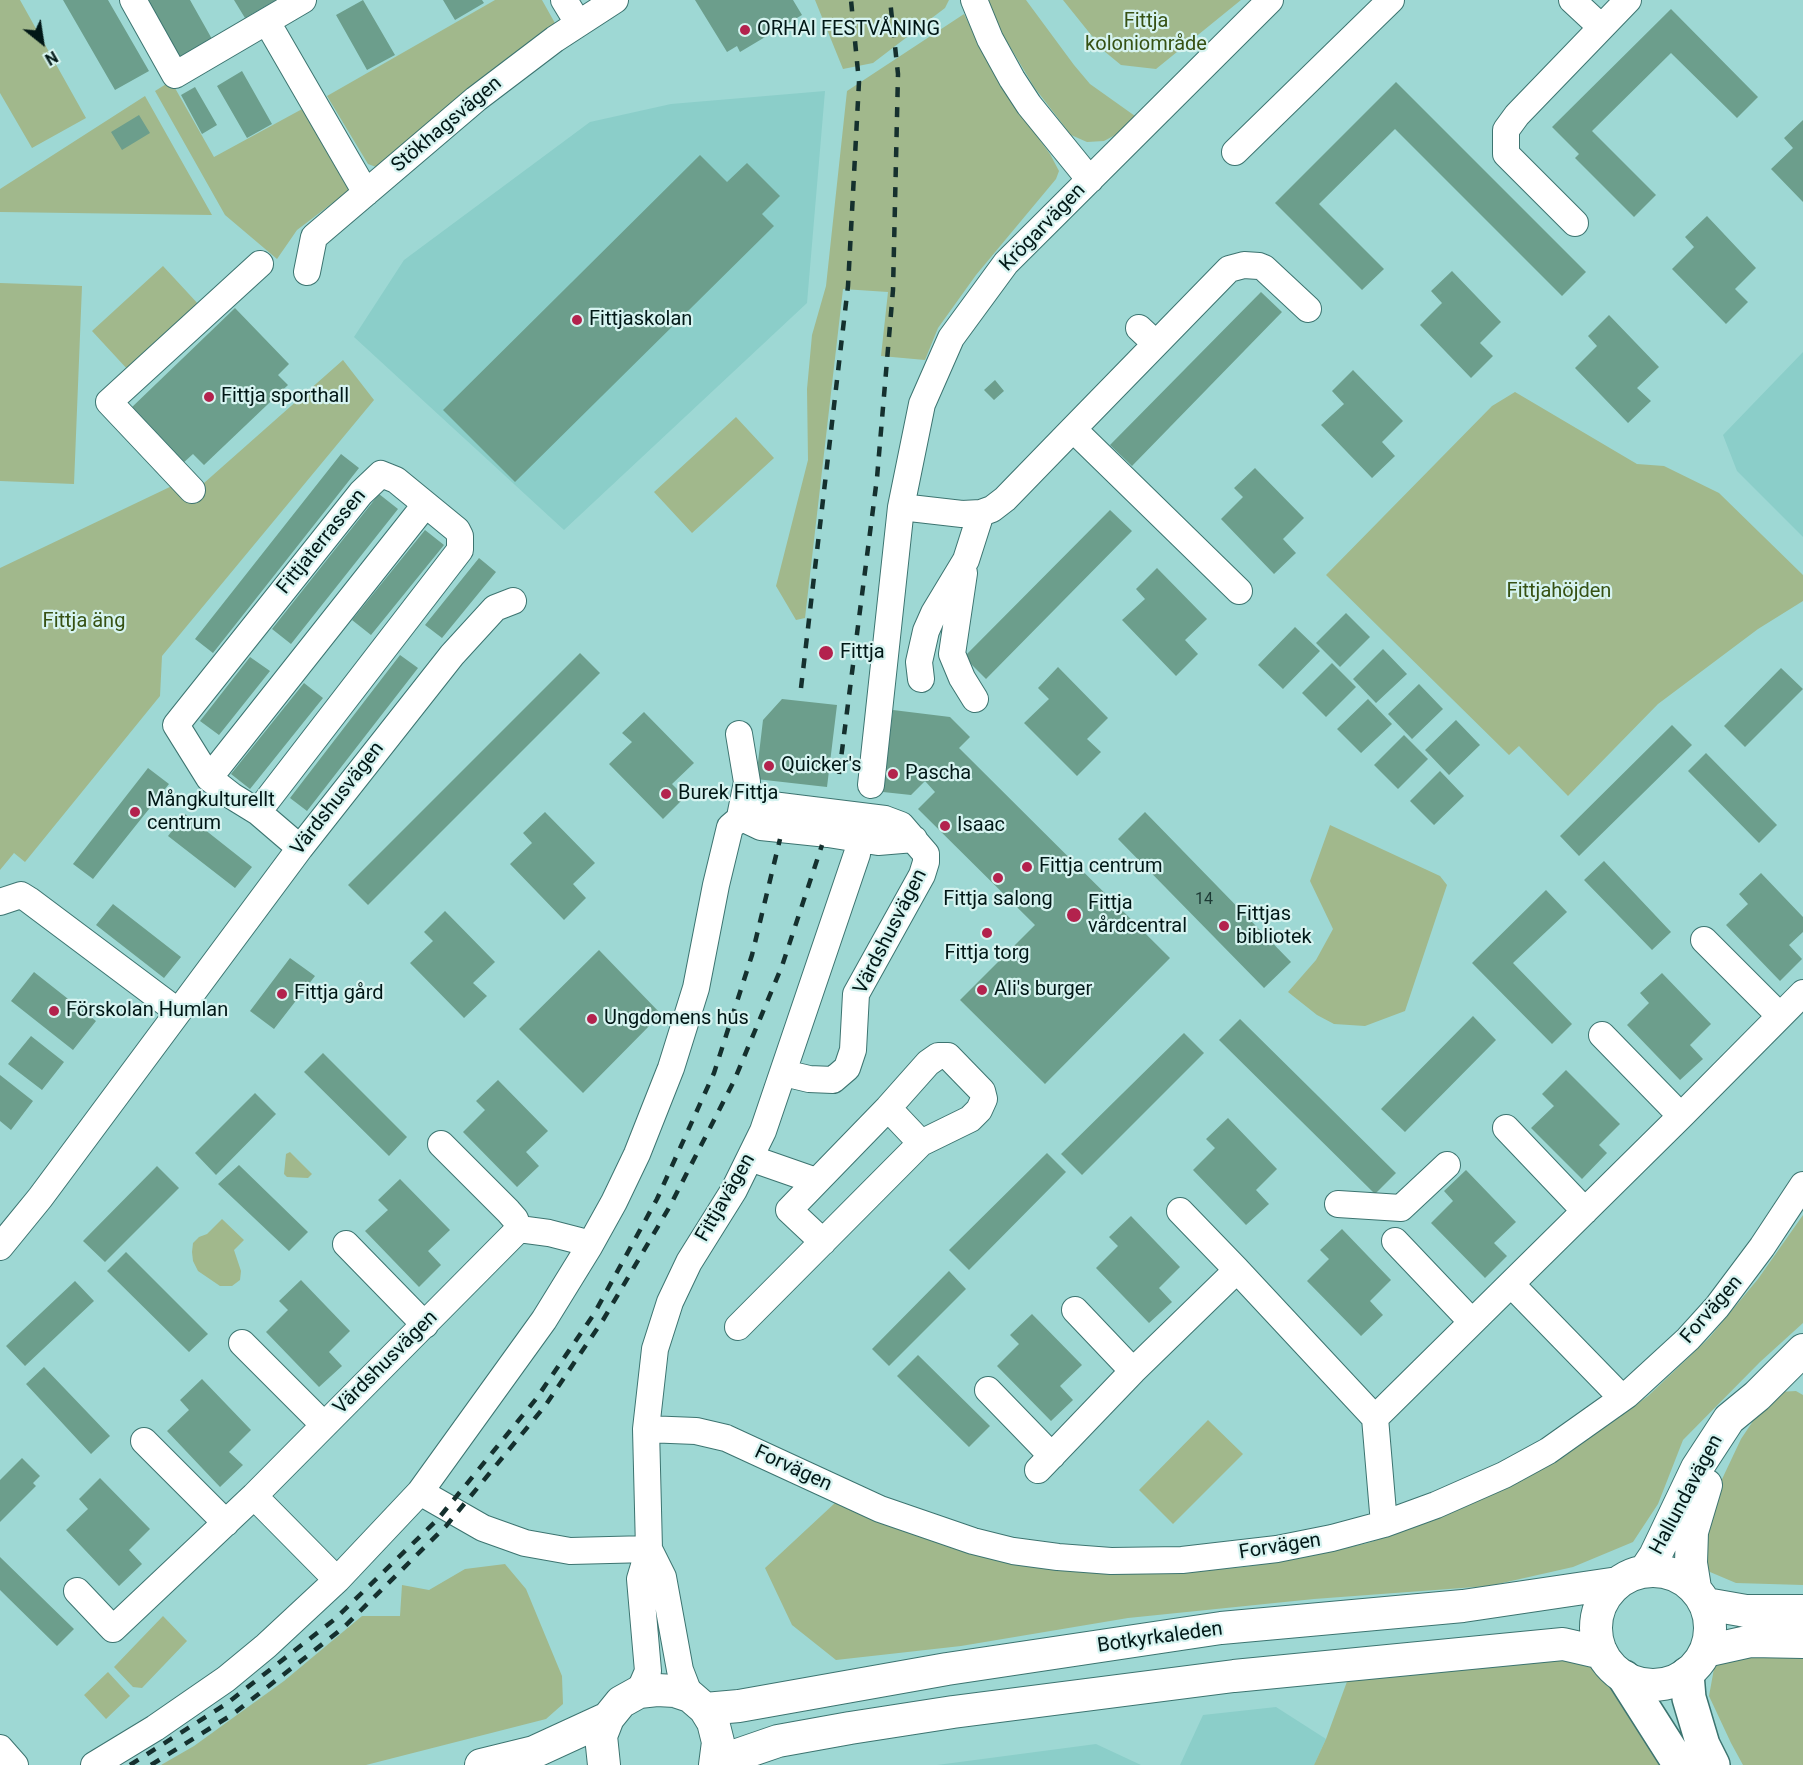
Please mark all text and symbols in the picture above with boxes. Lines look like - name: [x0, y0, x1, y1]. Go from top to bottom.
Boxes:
- park label: Fittja koloniområde: [1085, 10, 1207, 57]
- north arrow: [12, 12, 72, 72]
- place label: ORHAI FESTVÅNING: [757, 18, 940, 42]
- marker: ORHAI FESTVÅNING: [738, 23, 752, 37]
- text: N: [42, 47, 61, 69]
- street label: Stökhagsvägen: [387, 72, 507, 178]
- street label: Krögarvägen: [995, 179, 1091, 277]
- place label: Fittjaskolan: [589, 308, 692, 332]
- marker: Fittjaskolan: [570, 313, 584, 327]
- place label: Fittja sporthall: [221, 385, 349, 409]
- marker: Fittja sporthall: [202, 390, 216, 404]
- street label: Fittjaterrassen: [272, 485, 372, 599]
- park label: Fittjahöjden: [1507, 580, 1611, 604]
- park label: Fittja äng: [43, 610, 125, 634]
- place label: Fittja: [840, 641, 885, 665]
- marker: Fittja: [817, 644, 835, 662]
- street label: Värdshusvägen: [286, 738, 390, 860]
- place label: Quicker's: [781, 754, 862, 778]
- marker: Quicker's: [762, 759, 776, 773]
- place label: Pascha: [905, 762, 971, 786]
- marker: Pascha: [886, 767, 900, 781]
- place label: Burek Fittja: [678, 782, 778, 806]
- marker: Burek Fittja: [659, 787, 673, 801]
- place label: Mångkulturellt centrum: [147, 789, 275, 836]
- marker: Mångkulturellt centrum: [128, 805, 142, 819]
- place label: Isaac: [957, 814, 1005, 838]
- marker: Isaac: [938, 819, 952, 833]
- place label: Fittja centrum: [1039, 855, 1163, 879]
- marker: Fittja centrum: [1020, 860, 1034, 874]
- street label: Värdshusvägen: [849, 866, 933, 998]
- marker: Fittja salong: [991, 871, 1005, 885]
- place label: Fittja salong: [943, 888, 1053, 912]
- house number: 14: [1195, 890, 1213, 910]
- place label: Fittja vårdcentral: [1088, 892, 1187, 939]
- place label: Fittjas bibliotek: [1236, 903, 1312, 950]
- marker: Fittja vårdcentral: [1065, 906, 1083, 924]
- marker: Fittjas bibliotek: [1217, 919, 1231, 933]
- marker: Fittja torg: [980, 926, 994, 940]
- place label: Fittja torg: [944, 942, 1030, 966]
- place label: Ali's burger: [994, 978, 1092, 1002]
- place label: Fittja gård: [294, 982, 384, 1006]
- marker: Ali's burger: [975, 983, 989, 997]
- marker: Fittja gård: [275, 987, 289, 1001]
- place label: Förskolan Humlan: [66, 999, 228, 1023]
- marker: Förskolan Humlan: [47, 1004, 61, 1018]
- place label: Ungdomens hus: [604, 1007, 749, 1031]
- marker: Ungdomens hus: [585, 1012, 599, 1026]
- street label: Fittjavägen: [691, 1150, 761, 1246]
- street label: Forvägen: [1676, 1271, 1748, 1349]
- street label: Värdshusvägen: [329, 1306, 443, 1420]
- street label: Hallundavägen: [1645, 1431, 1729, 1559]
- street label: Forvägen: [751, 1441, 835, 1497]
- street label: Forvägen: [1237, 1529, 1323, 1565]
- street label: Botkyrkaleden: [1096, 1617, 1224, 1659]

